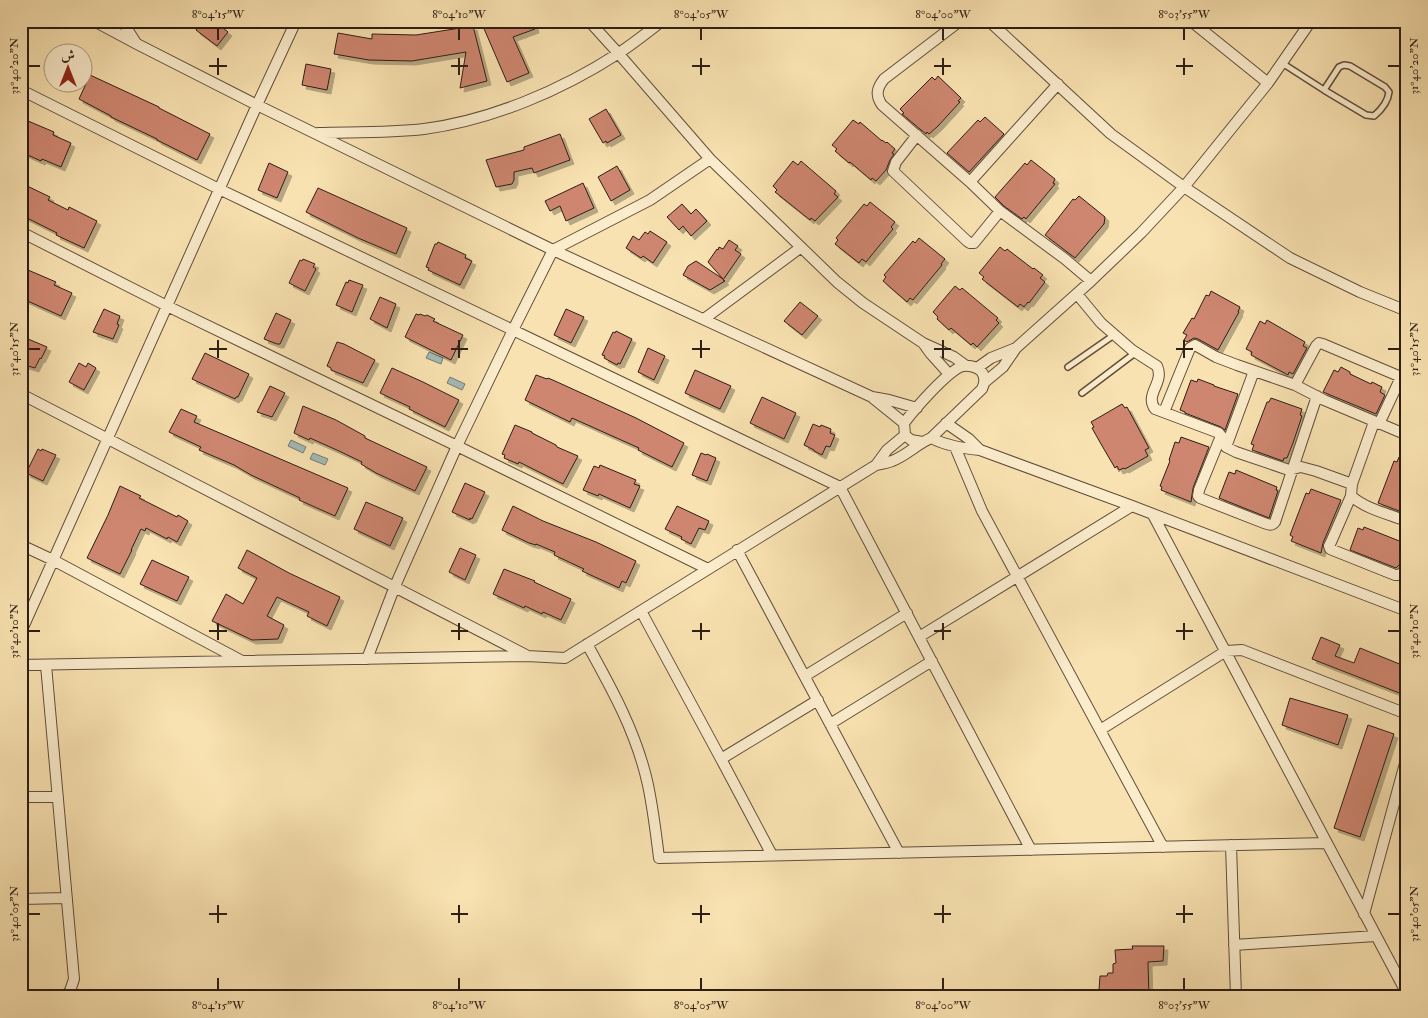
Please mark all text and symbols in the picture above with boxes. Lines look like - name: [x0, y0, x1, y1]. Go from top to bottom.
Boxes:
- text: 8°04'15"W: [192, 7, 245, 22]
- text: 8°04'10"W: [432, 7, 486, 22]
- text: 8°04'05"W: [674, 7, 729, 22]
- text: 8°04'00"W: [915, 7, 971, 22]
- text: 8°03'55"W: [1158, 7, 1211, 22]
- text: 31°40'20"N: [7, 37, 22, 95]
- text: 31°40'20"N: [1407, 37, 1422, 95]
- north arrow: [42, 42, 92, 92]
- text: ش: [61, 47, 75, 64]
- text: 31°40'15"N: [7, 322, 22, 376]
- text: 31°40'15"N: [1407, 322, 1422, 376]
- text: 31°40'10"N: [7, 603, 22, 659]
- text: 31°40'10"N: [1407, 603, 1422, 659]
- text: 31°40'05"N: [7, 886, 22, 942]
- text: 31°40'05"N: [1407, 886, 1422, 942]
- text: 8°04'15"W: [192, 998, 245, 1013]
- text: 8°04'10"W: [432, 998, 486, 1013]
- text: 8°04'05"W: [674, 998, 729, 1013]
- text: 8°04'00"W: [915, 998, 971, 1013]
- text: 8°03'55"W: [1158, 998, 1211, 1013]

